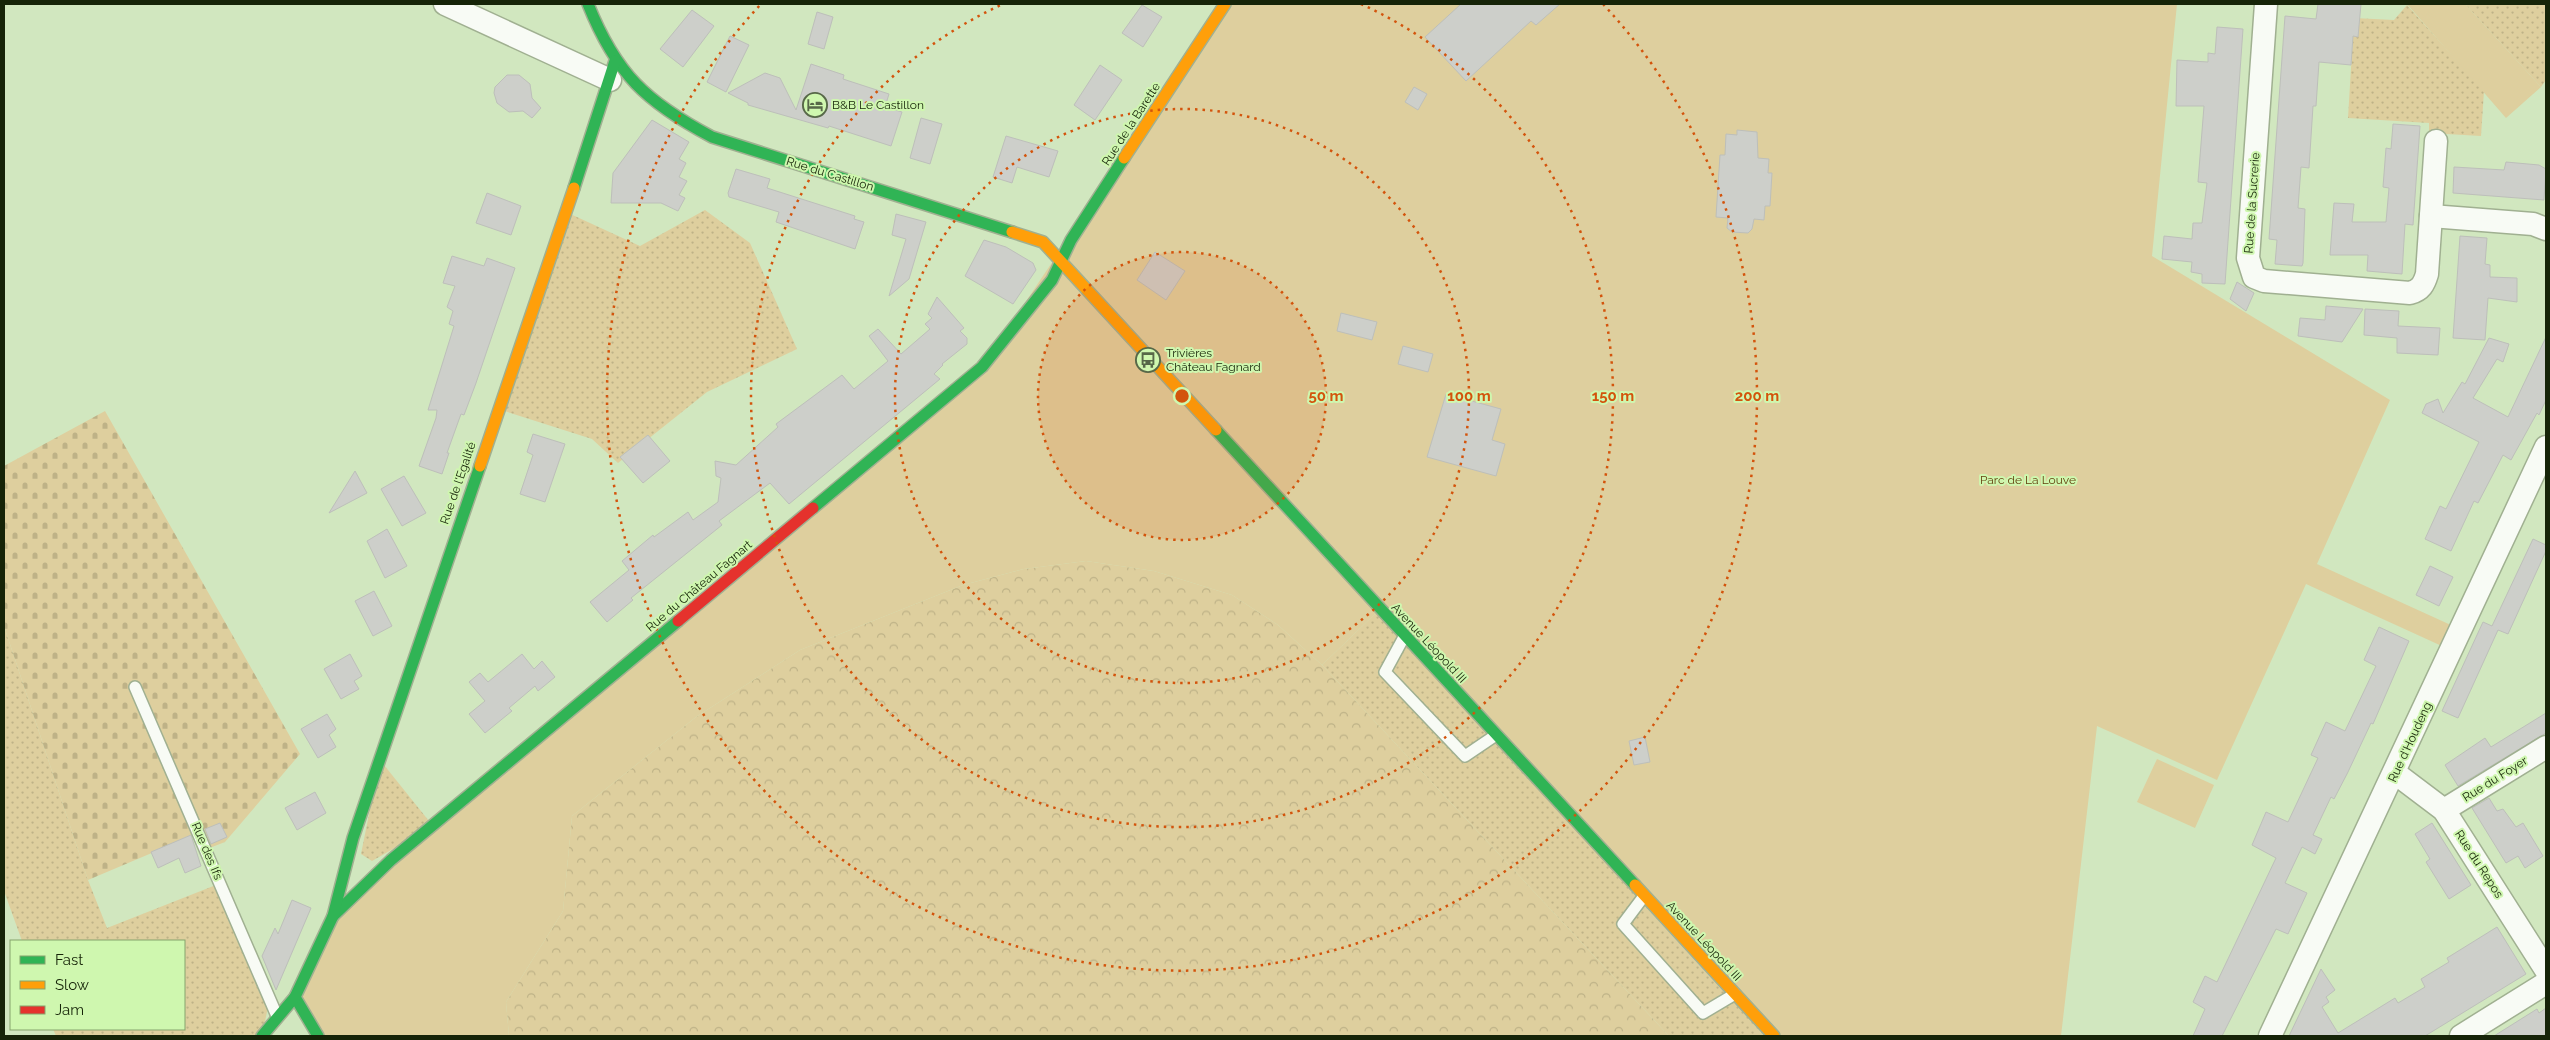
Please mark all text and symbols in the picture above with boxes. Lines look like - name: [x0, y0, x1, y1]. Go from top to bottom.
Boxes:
- street label: Rue de la Barette: [1099, 80, 1163, 168]
- hotel icon: B&B Le Castillon: [802, 92, 828, 118]
- place label: B&B Le Castillon: [832, 98, 924, 112]
- street label: Rue de la Sucrerie: [2241, 152, 2263, 254]
- street label: Rue du Castillon: [785, 154, 875, 194]
- place label: Trivières Château Fagnard: [1166, 346, 1261, 374]
- bus stop icon: Trivières Château Fagnard: [1135, 347, 1161, 373]
- centre of rings: [1173, 387, 1191, 405]
- text: 50 m: [1308, 387, 1344, 405]
- text: 100 m: [1447, 387, 1491, 405]
- text: 150 m: [1592, 387, 1634, 405]
- text: 200 m: [1735, 387, 1779, 405]
- street label: Rue de l'Egalité: [437, 440, 479, 526]
- park label: Parc de La Louve: [1980, 473, 2076, 487]
- street label: Rue du Château Fagnart: [643, 538, 755, 634]
- street label: Avenue Léopold III: [1389, 600, 1469, 686]
- street label: Rue d'Houdeng: [2385, 700, 2435, 784]
- street label: Rue du Foyer: [2460, 753, 2531, 804]
- street label: Rue des Ifs: [189, 820, 225, 882]
- street label: Rue du Repos: [2452, 828, 2506, 901]
- street label: Avenue Léopold III: [1664, 898, 1744, 984]
- legend: [10, 940, 185, 1030]
- text: Fast: [55, 951, 83, 969]
- text: Slow: [55, 976, 89, 994]
- text: Jam: [55, 1001, 84, 1019]

